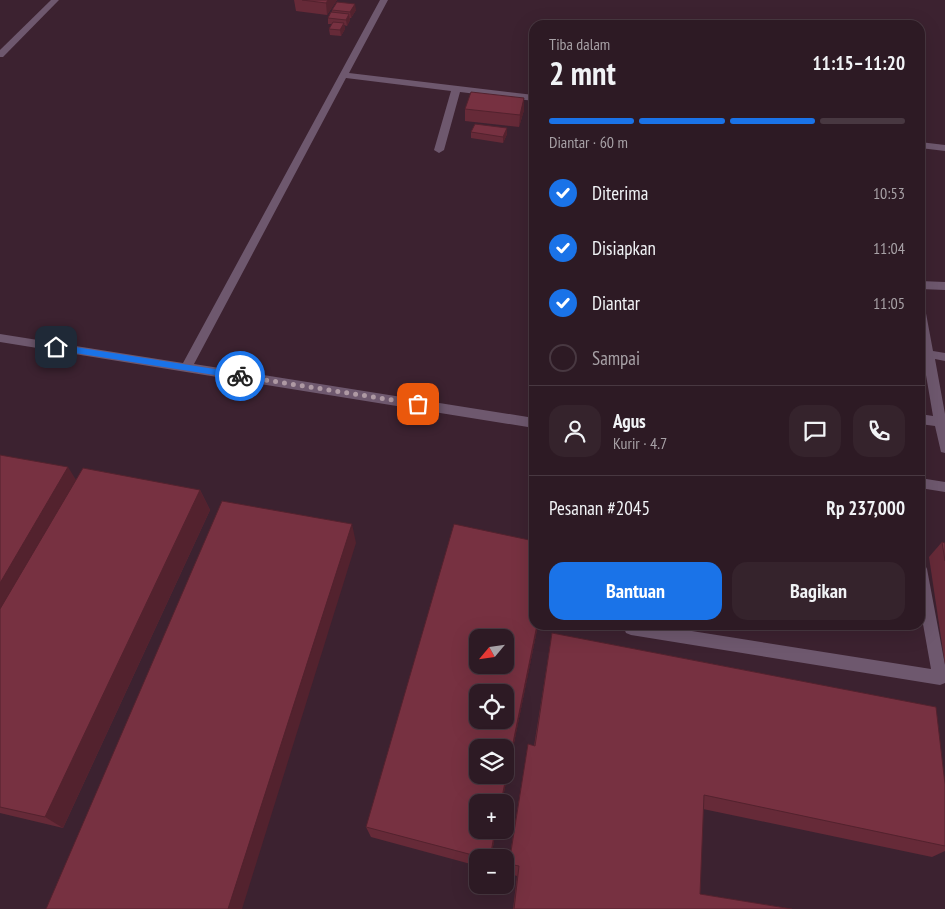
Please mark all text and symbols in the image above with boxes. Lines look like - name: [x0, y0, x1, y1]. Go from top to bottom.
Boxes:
- text: Tiba dalam: [549, 34, 610, 54]
- text: 11:15–11:20: [812, 51, 905, 75]
- text: 2 mnt: [549, 52, 616, 94]
- text: Diantar · 60 m: [549, 132, 628, 152]
- icon: check: [549, 179, 577, 207]
- text: Diterima: [592, 181, 648, 205]
- text: 10:53: [873, 183, 905, 203]
- icon: check: [549, 234, 577, 262]
- text: Disiapkan: [592, 236, 656, 260]
- text: 11:04: [873, 238, 905, 258]
- icon: check: [549, 289, 577, 317]
- text: Diantar: [592, 291, 640, 315]
- text: 11:05: [873, 293, 905, 313]
- pin: [35, 326, 77, 368]
- icon: home: [42, 333, 70, 361]
- text: Sampai: [592, 346, 640, 370]
- courier: [215, 351, 265, 401]
- icon: bike: [226, 362, 254, 390]
- pin: [397, 383, 439, 425]
- icon: bag: [404, 390, 432, 418]
- button: person: [549, 405, 601, 457]
- button: chat: [789, 405, 841, 457]
- button: phone: [853, 405, 905, 457]
- text: Agus: [613, 409, 646, 433]
- text: Kurir · 4.7: [613, 433, 667, 453]
- text: Pesanan #2045: [549, 496, 650, 520]
- text: Rp 237,000: [826, 496, 905, 520]
- button: Bantuan: [549, 562, 722, 620]
- button: Bagikan: [732, 562, 905, 620]
- north arrow: [469, 629, 514, 674]
- map controls: [469, 629, 514, 894]
- button: locate: [469, 684, 514, 729]
- button: layers: [469, 739, 514, 784]
- button: +: [469, 794, 514, 839]
- button: −: [469, 849, 514, 894]

